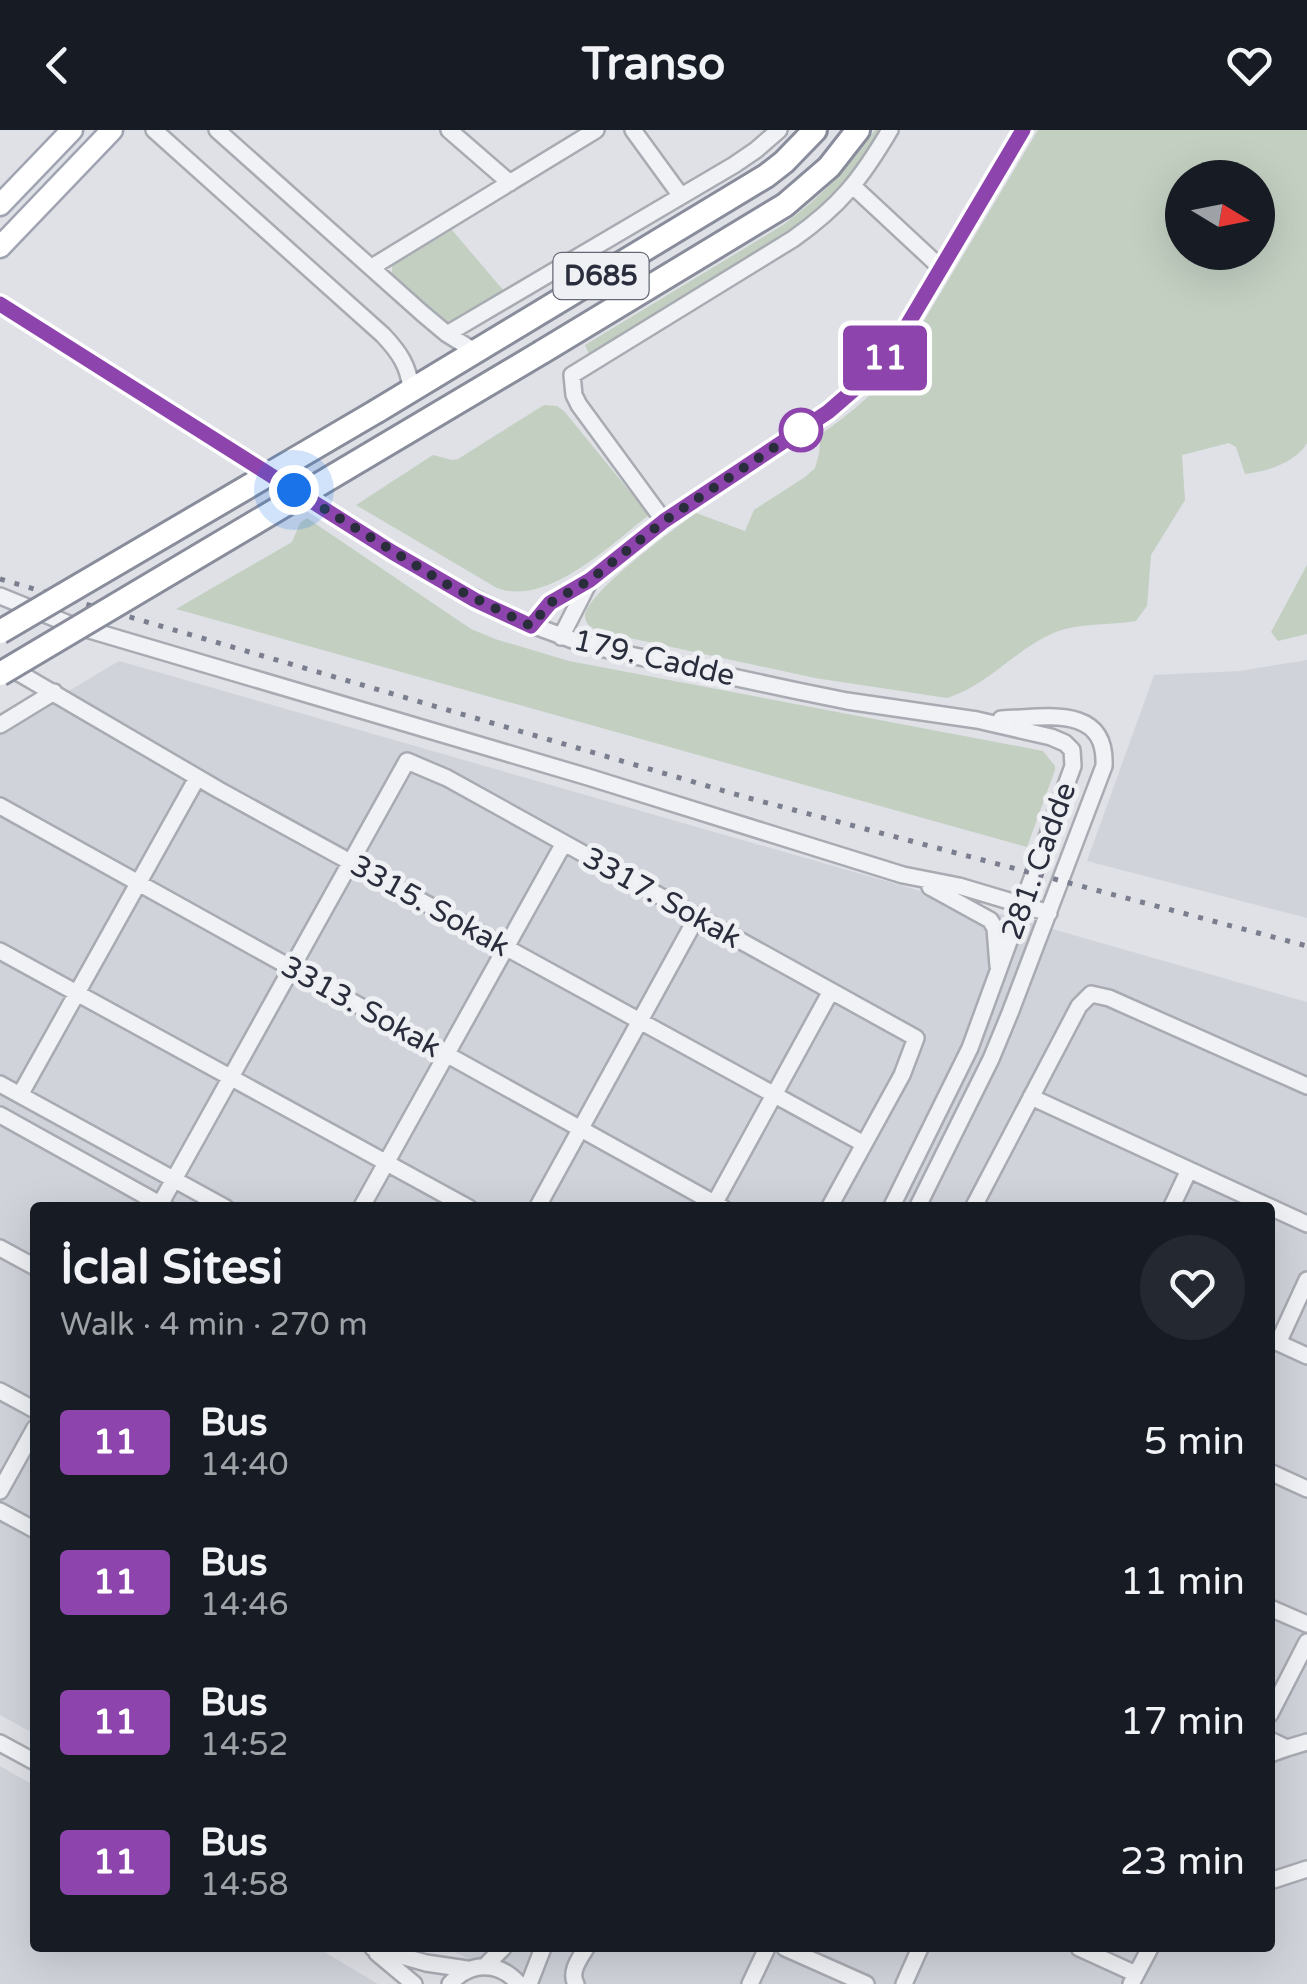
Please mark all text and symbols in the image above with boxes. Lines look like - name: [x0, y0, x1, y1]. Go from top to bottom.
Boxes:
- icon: back: [30, 38, 85, 93]
- text: Transo: [582, 38, 725, 92]
- icon: heart: [1222, 38, 1277, 93]
- north arrow: [1165, 160, 1275, 270]
- map controls: [1165, 160, 1275, 270]
- road number: D685: [554, 253, 648, 299]
- line badge: 11: [840, 326, 930, 390]
- text: 11: [863, 337, 907, 379]
- unlabelled marker: [780, 409, 822, 451]
- your location: [269, 465, 319, 515]
- street label: 179. Cadde: [570, 621, 738, 695]
- street label: 281. Cadde: [993, 777, 1085, 945]
- street label: 3317. Sokak: [576, 839, 748, 957]
- street label: 3315. Sokak: [344, 847, 516, 965]
- street label: 3313. Sokak: [275, 948, 447, 1066]
- button: heart: [1140, 1235, 1245, 1340]
- text: İclal Sitesi: [60, 1239, 283, 1297]
- text: Walk · 4 min · 270 m: [60, 1306, 368, 1344]
- text: Bus: [200, 1400, 267, 1446]
- text: 5 min: [1144, 1419, 1245, 1465]
- text: 11: [93, 1421, 137, 1463]
- text: 14:40: [200, 1446, 289, 1484]
- text: Bus: [200, 1540, 267, 1586]
- text: 11 min: [1120, 1559, 1245, 1605]
- text: 11: [93, 1561, 137, 1603]
- text: 14:46: [200, 1586, 289, 1624]
- text: Bus: [200, 1680, 267, 1726]
- text: 17 min: [1120, 1699, 1245, 1745]
- text: 11: [93, 1701, 137, 1743]
- text: 14:52: [200, 1726, 289, 1764]
- text: Bus: [200, 1820, 267, 1866]
- text: 23 min: [1120, 1839, 1245, 1885]
- text: 11: [93, 1841, 137, 1883]
- text: 14:58: [200, 1866, 289, 1904]

